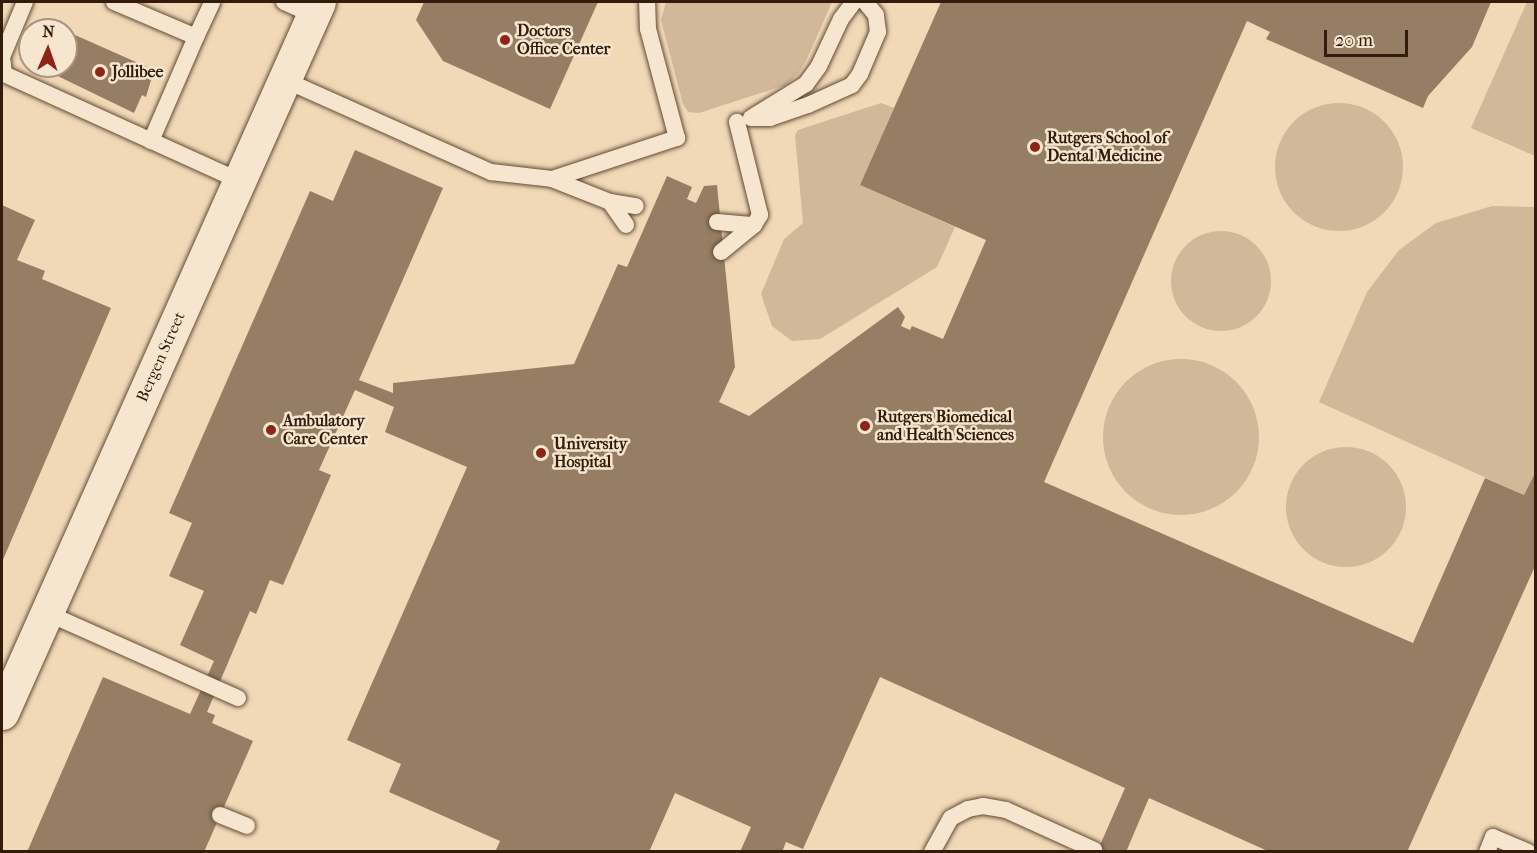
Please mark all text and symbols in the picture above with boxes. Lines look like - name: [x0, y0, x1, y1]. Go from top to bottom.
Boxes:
- north arrow: [18, 18, 78, 78]
- scale bar: [1327, 18, 1411, 56]
- place label: Doctors Office Center: [517, 21, 610, 59]
- text: N: [42, 22, 55, 41]
- text: 20 m: [1335, 30, 1373, 51]
- marker: Doctors Office Center: [498, 33, 512, 47]
- place label: Jollibee: [112, 62, 163, 82]
- marker: Jollibee: [93, 65, 107, 79]
- place label: Rutgers School of Dental Medicine: [1047, 128, 1167, 166]
- marker: Rutgers School of Dental Medicine: [1028, 140, 1042, 154]
- street label: Bergen Street: [133, 309, 189, 405]
- place label: Rutgers Biomedical and Health Sciences: [877, 407, 1014, 445]
- place label: Ambulatory Care Center: [283, 411, 368, 449]
- marker: Rutgers Biomedical and Health Sciences: [858, 419, 872, 433]
- marker: Ambulatory Care Center: [264, 423, 278, 437]
- place label: University Hospital: [554, 434, 627, 472]
- marker: University Hospital: [532, 444, 550, 462]

